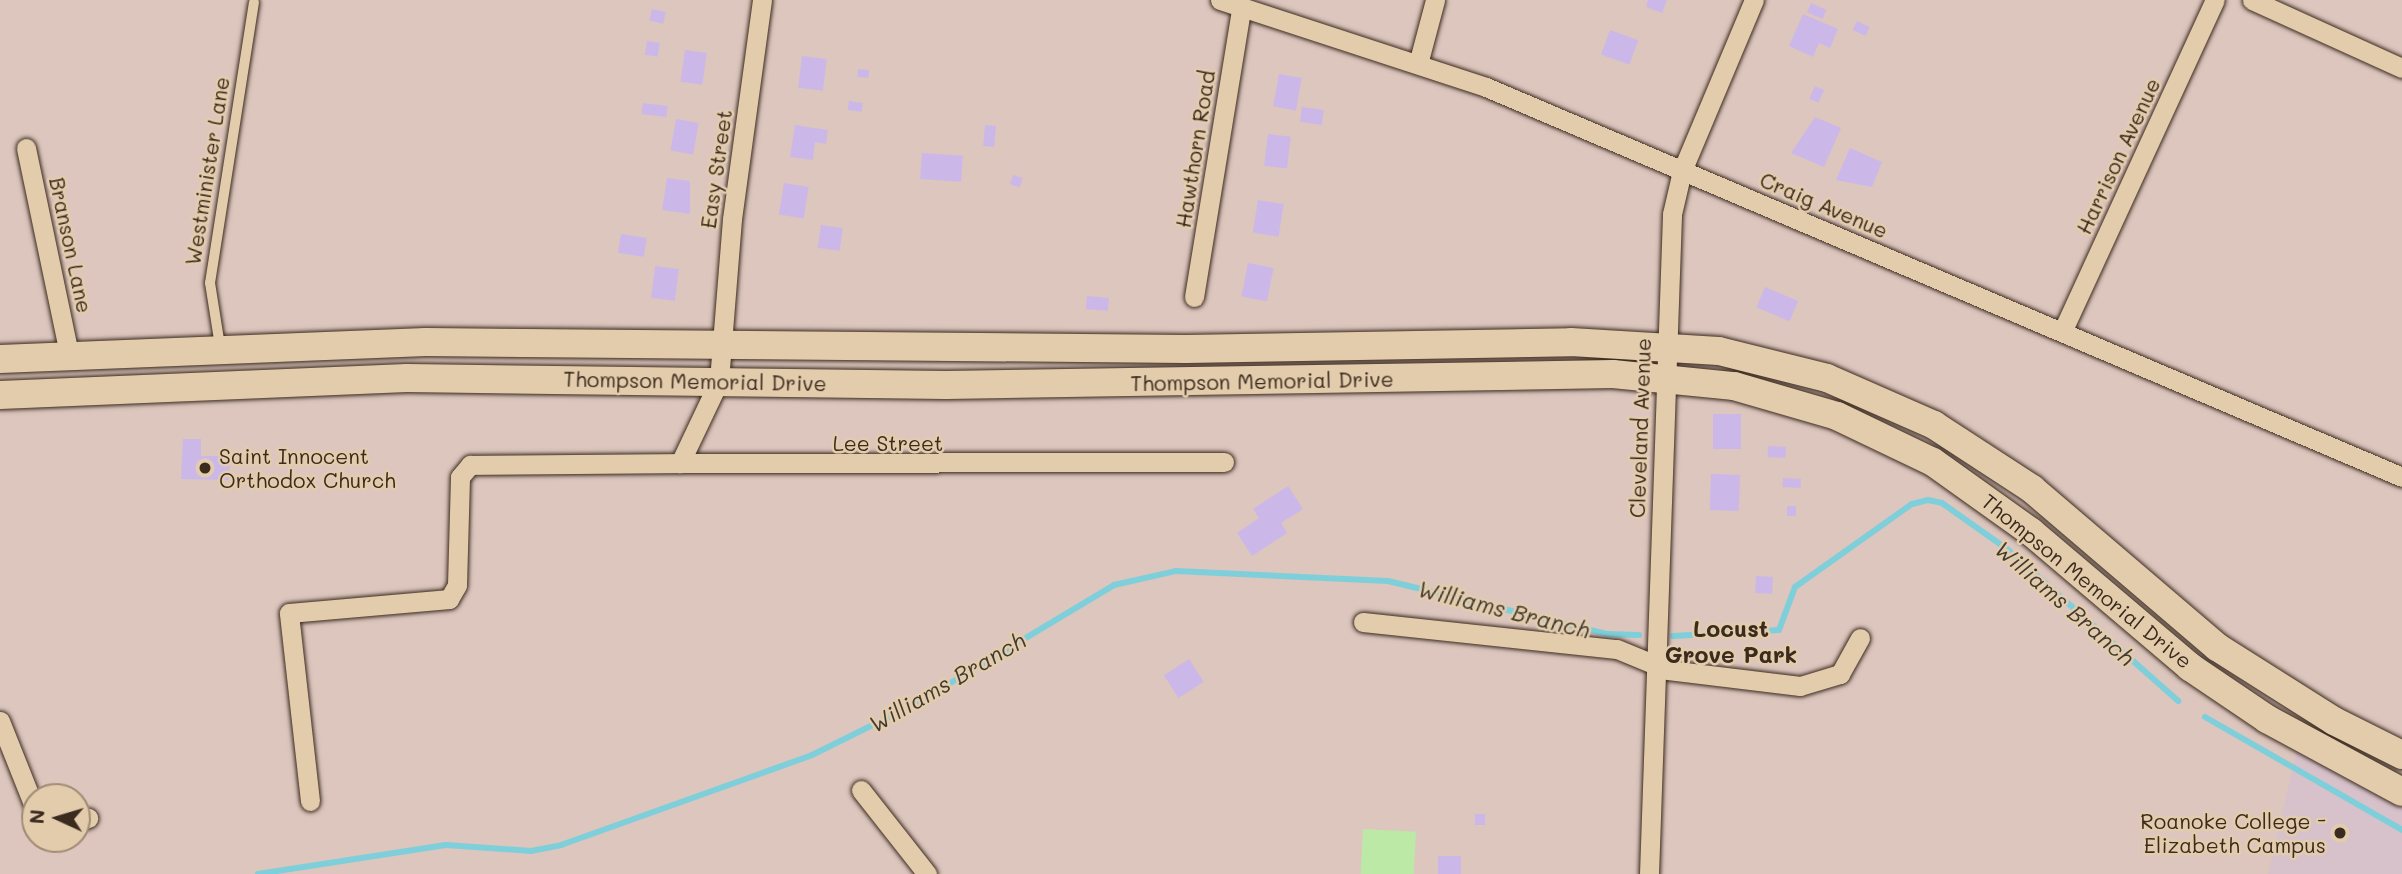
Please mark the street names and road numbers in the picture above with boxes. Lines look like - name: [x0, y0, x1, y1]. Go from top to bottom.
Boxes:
- street label: Hawthorn Road: [1170, 68, 1220, 230]
- street label: Harrison Avenue: [2071, 74, 2165, 238]
- street label: Westminister Lane: [180, 75, 234, 267]
- street label: Easy Street: [695, 108, 737, 230]
- street label: Craig Avenue: [1756, 167, 1892, 243]
- street label: Branson Lane: [44, 175, 98, 315]
- street label: Cleveland Avenue: [1624, 338, 1656, 518]
- street label: Thompson Memorial Drive: [563, 366, 827, 396]
- street label: Thompson Memorial Drive: [1130, 366, 1394, 396]
- street label: Lee Street: [833, 430, 943, 456]
- street label: Thompson Memorial Drive: [1977, 488, 2197, 674]

